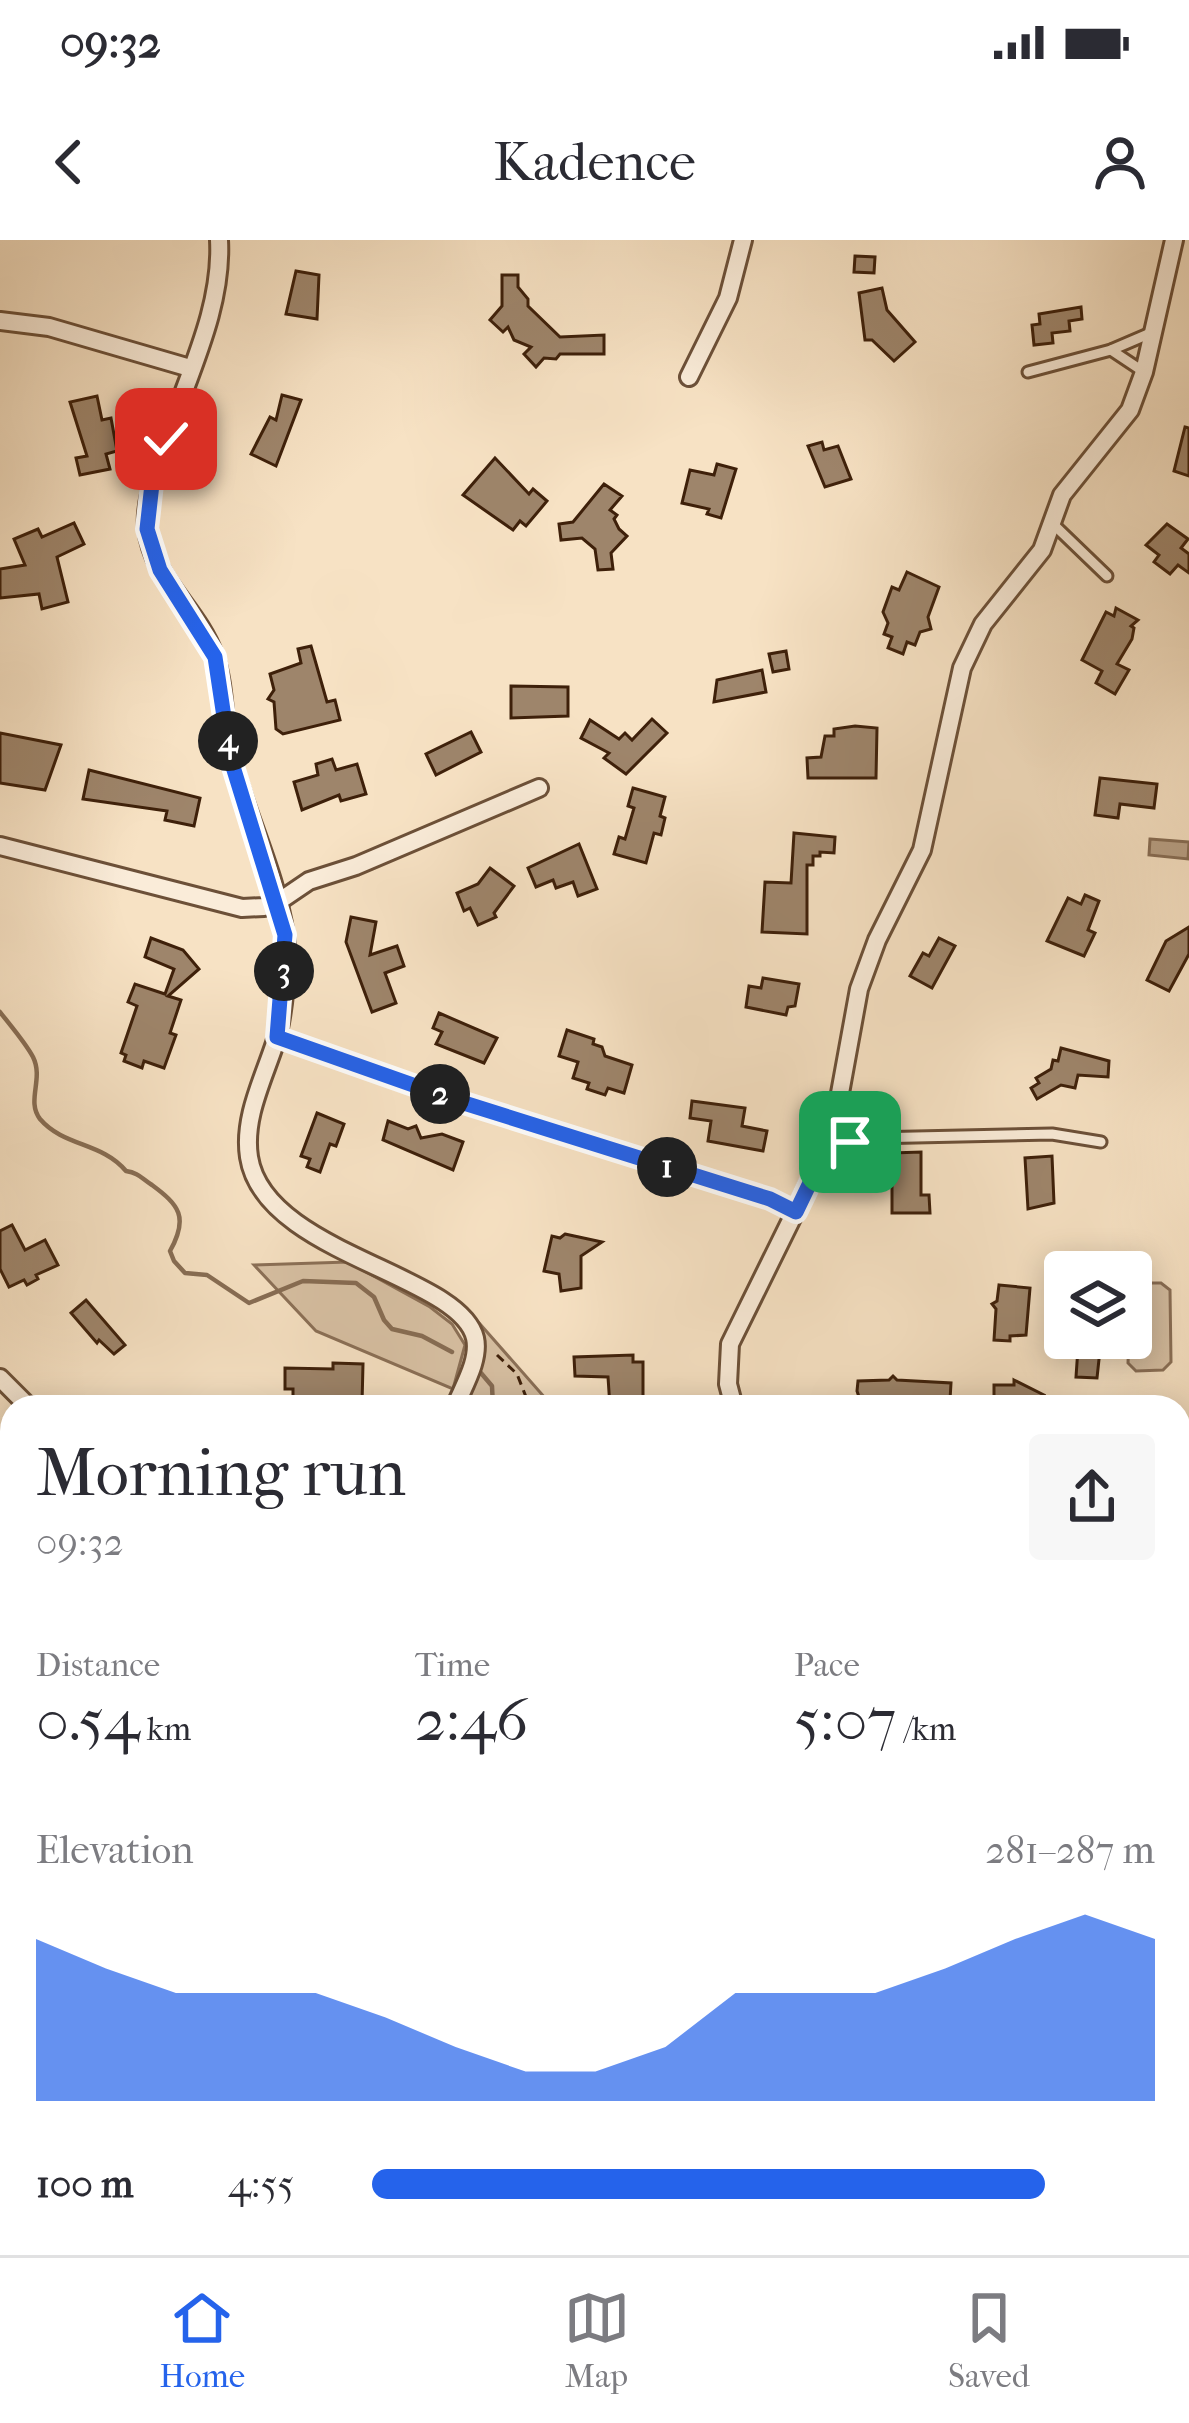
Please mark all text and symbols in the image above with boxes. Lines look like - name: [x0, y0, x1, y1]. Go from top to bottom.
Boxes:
- text: 09:32: [60, 16, 161, 69]
- icon: back: [36, 129, 102, 195]
- icon: person: [1087, 129, 1153, 195]
- text: Kadence: [493, 131, 696, 194]
- pin: [115, 388, 217, 490]
- icon: check: [133, 406, 199, 472]
- pin: 4: [198, 711, 258, 771]
- text: 4: [218, 721, 238, 760]
- pin: 3: [254, 941, 314, 1001]
- text: 3: [277, 951, 291, 990]
- pin: 2: [410, 1064, 470, 1124]
- text: 2: [432, 1074, 448, 1113]
- pin: [799, 1091, 901, 1193]
- icon: arrive: [817, 1109, 883, 1175]
- pin: 1: [637, 1137, 697, 1197]
- text: 1: [661, 1147, 673, 1186]
- map controls: [1044, 1251, 1152, 1359]
- button: layers: [1044, 1251, 1152, 1359]
- button: share: [1029, 1434, 1155, 1560]
- text: Morning run: [36, 1435, 406, 1512]
- text: 09:32: [36, 1519, 123, 1565]
- text: Distance: [36, 1646, 160, 1685]
- text: Time: [415, 1646, 490, 1685]
- text: Pace: [794, 1646, 860, 1685]
- text: 0.54: [36, 1685, 140, 1756]
- text: 2:46: [415, 1685, 528, 1756]
- text: 5:07: [794, 1685, 897, 1756]
- text: km: [140, 1710, 191, 1749]
- text: /km: [897, 1710, 956, 1749]
- text: Elevation: [36, 1827, 194, 1873]
- text: 281–287 m: [985, 1827, 1155, 1873]
- text: 100 m: [36, 2161, 134, 2207]
- text: 4:55: [228, 2161, 294, 2207]
- tab: Home: [159, 2285, 245, 2396]
- tab: Map: [564, 2285, 630, 2396]
- tab: Saved: [948, 2285, 1030, 2396]

